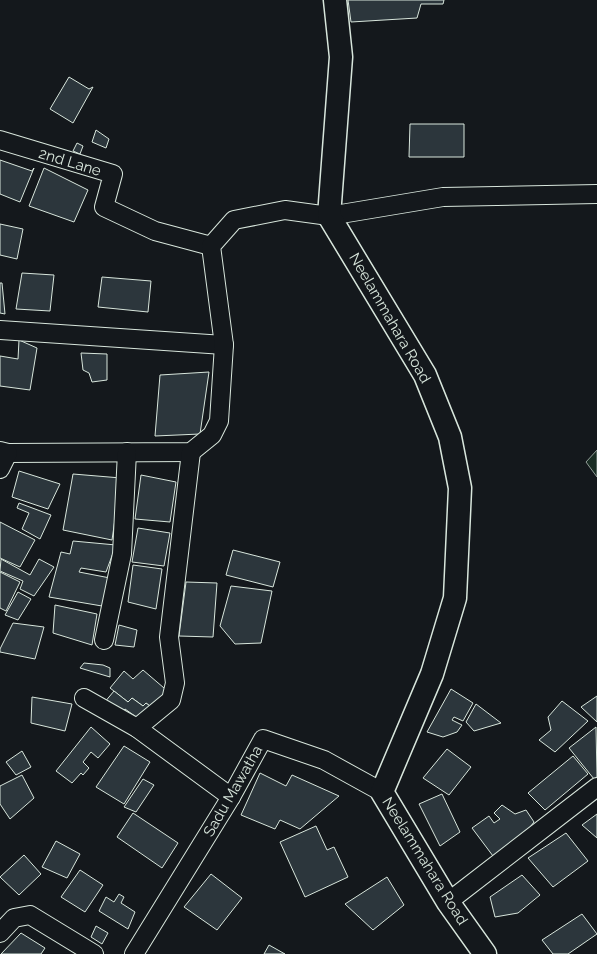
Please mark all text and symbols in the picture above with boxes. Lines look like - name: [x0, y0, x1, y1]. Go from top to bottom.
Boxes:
- street label: 2nd Lane: [37, 144, 104, 180]
- street label: Neelammahara Road: [345, 250, 435, 386]
- street label: Sadu Mawatha: [200, 742, 266, 840]
- street label: Neelammahara Road: [378, 794, 472, 928]

